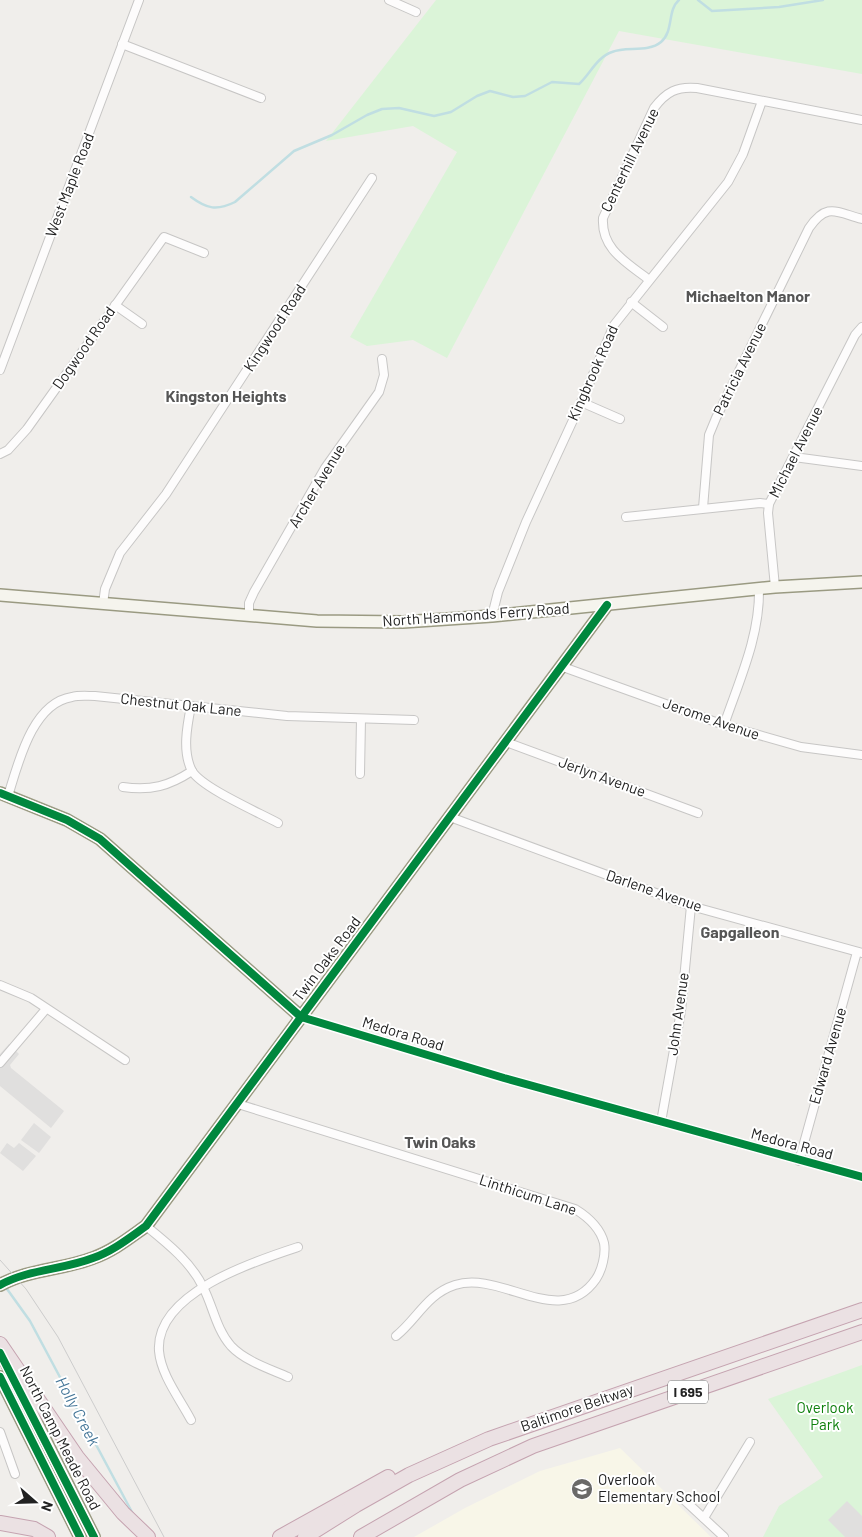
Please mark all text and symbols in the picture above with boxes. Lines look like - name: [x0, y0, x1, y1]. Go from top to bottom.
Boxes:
- street label: Centerhill Avenue: [596, 105, 662, 214]
- street label: West Maple Road: [41, 130, 97, 239]
- street label: Kingwood Road: [239, 280, 309, 374]
- district label: Michaelton Manor: [686, 286, 810, 305]
- street label: Dogwood Road: [48, 303, 118, 392]
- street label: Patricia Avenue: [709, 319, 769, 418]
- street label: Kingbrook Road: [563, 322, 621, 423]
- district label: Kingston Heights: [165, 386, 287, 405]
- street label: Michael Avenue: [764, 403, 826, 500]
- street label: Archer Avenue: [284, 440, 348, 531]
- street label: North Hammonds Ferry Road: [382, 598, 570, 630]
- street label: Chestnut Oak Lane: [120, 689, 243, 719]
- street label: Jerome Avenue: [661, 693, 762, 743]
- street label: Jerlyn Avenue: [556, 752, 648, 800]
- street label: Darlene Avenue: [604, 865, 705, 915]
- street label: Twin Oaks Road: [288, 912, 364, 1004]
- district label: Gapgalleon: [701, 922, 779, 941]
- street label: John Avenue: [662, 971, 692, 1057]
- street label: Edward Avenue: [805, 1005, 849, 1106]
- street label: Medora Road: [360, 1012, 446, 1054]
- street label: Medora Road: [749, 1123, 835, 1163]
- district label: Twin Oaks: [404, 1132, 476, 1151]
- street label: Linthicum Lane: [477, 1170, 579, 1218]
- street label: North Camp Meade Road: [16, 1363, 104, 1513]
- water label: Holly Creek: [52, 1373, 105, 1449]
- street label: Baltimore Beltway: [518, 1379, 635, 1435]
- road number: I 695: [668, 1380, 708, 1404]
- park label: Overlook Park: [797, 1398, 854, 1433]
- place label: Overlook Elementary School: [598, 1470, 720, 1505]
- north arrow: [10, 1477, 60, 1527]
- school or university icon: Overlook Elementary School: [570, 1477, 594, 1501]

